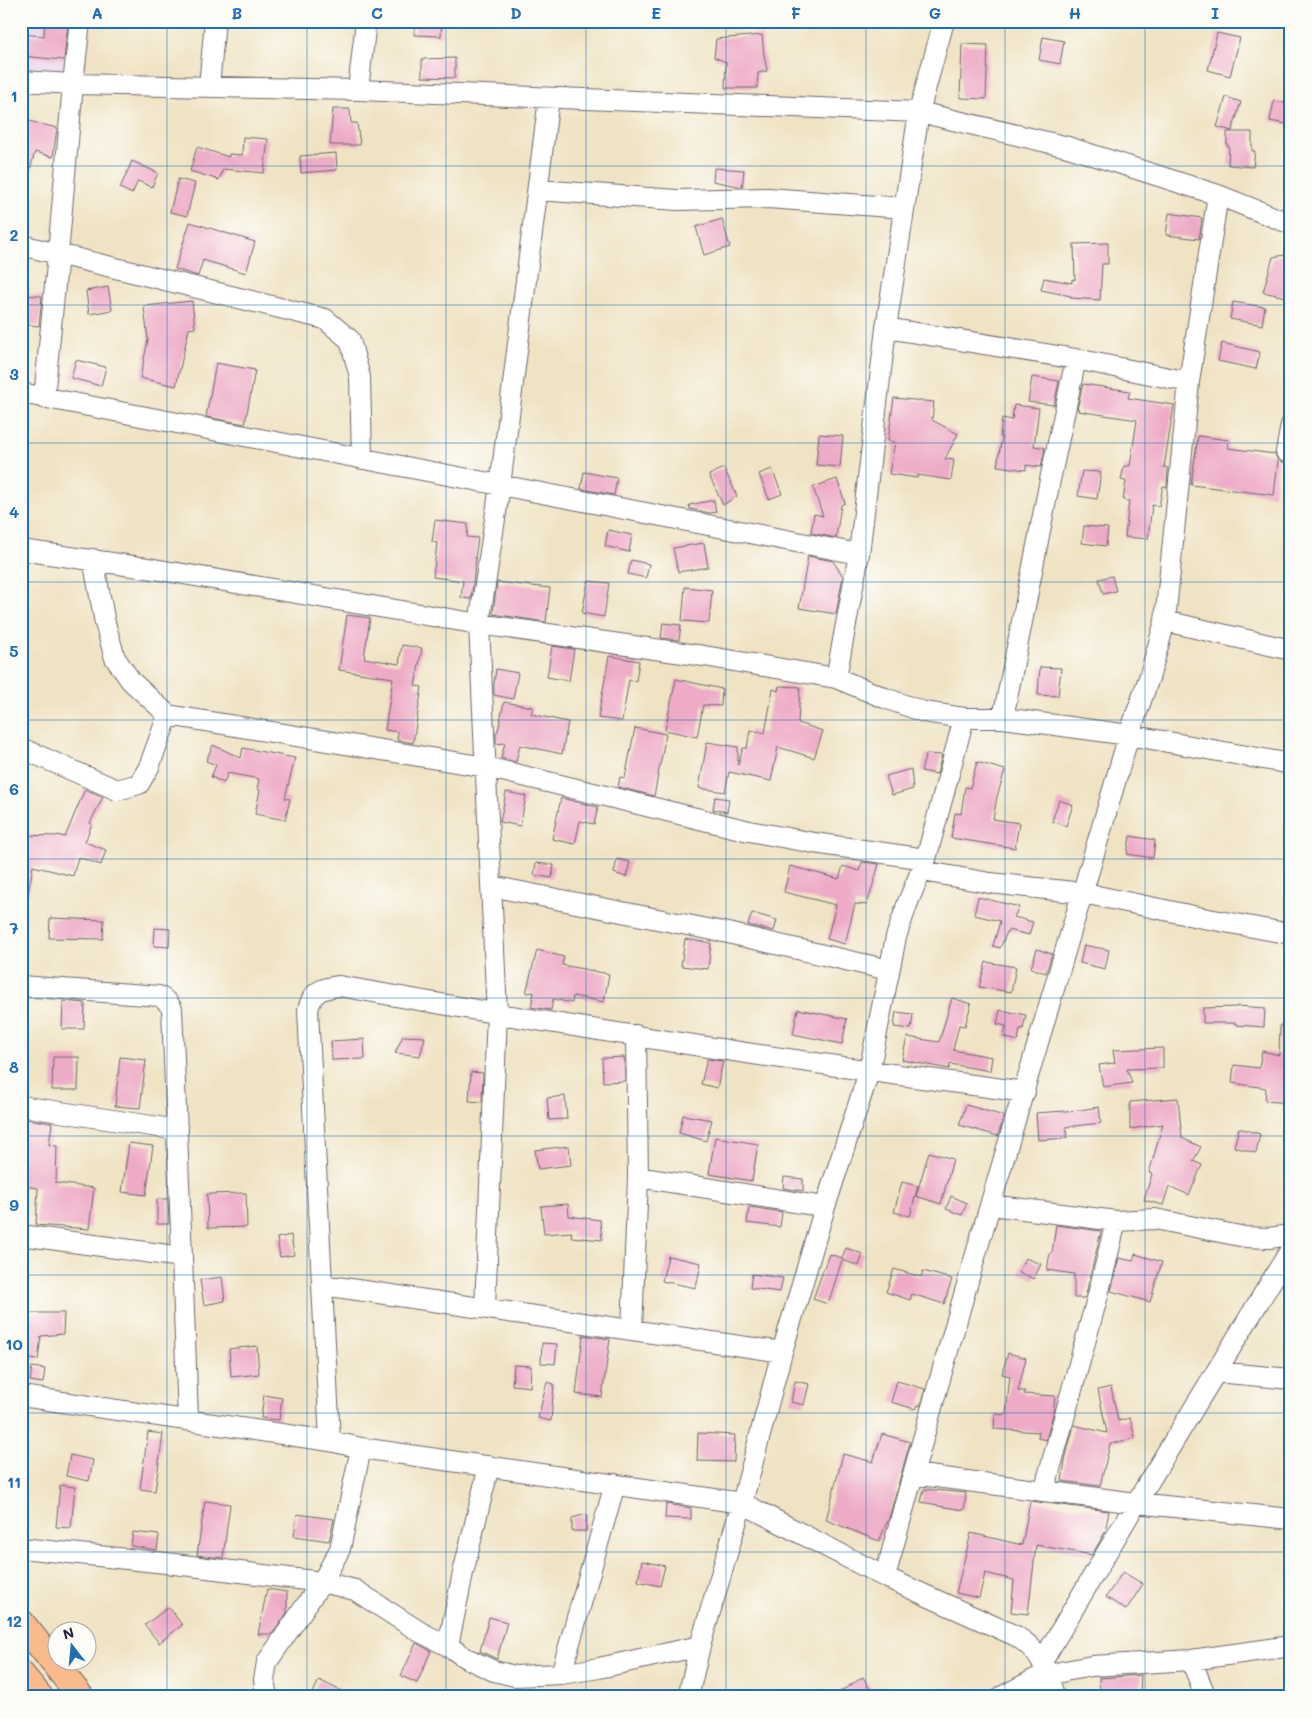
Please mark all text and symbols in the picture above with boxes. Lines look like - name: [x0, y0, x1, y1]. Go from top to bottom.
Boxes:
- text: A: [91, 2, 103, 23]
- text: B: [232, 2, 242, 23]
- text: C: [371, 2, 383, 23]
- text: D: [510, 2, 522, 23]
- text: E: [651, 2, 661, 23]
- text: F: [791, 2, 801, 23]
- text: G: [929, 2, 941, 23]
- text: H: [1069, 2, 1081, 23]
- text: I: [1211, 2, 1219, 23]
- text: 1: [10, 85, 18, 106]
- text: 2: [10, 224, 19, 245]
- text: 3: [9, 363, 19, 384]
- text: 4: [9, 501, 19, 522]
- text: 5: [9, 640, 19, 661]
- text: 6: [9, 778, 19, 799]
- text: 7: [10, 917, 19, 938]
- text: 8: [9, 1056, 19, 1077]
- text: 9: [9, 1194, 19, 1215]
- text: 10: [5, 1333, 23, 1354]
- text: 11: [7, 1471, 21, 1492]
- text: 12: [6, 1610, 22, 1631]
- north arrow: [48, 1620, 98, 1670]
- text: N: [61, 1622, 76, 1644]

